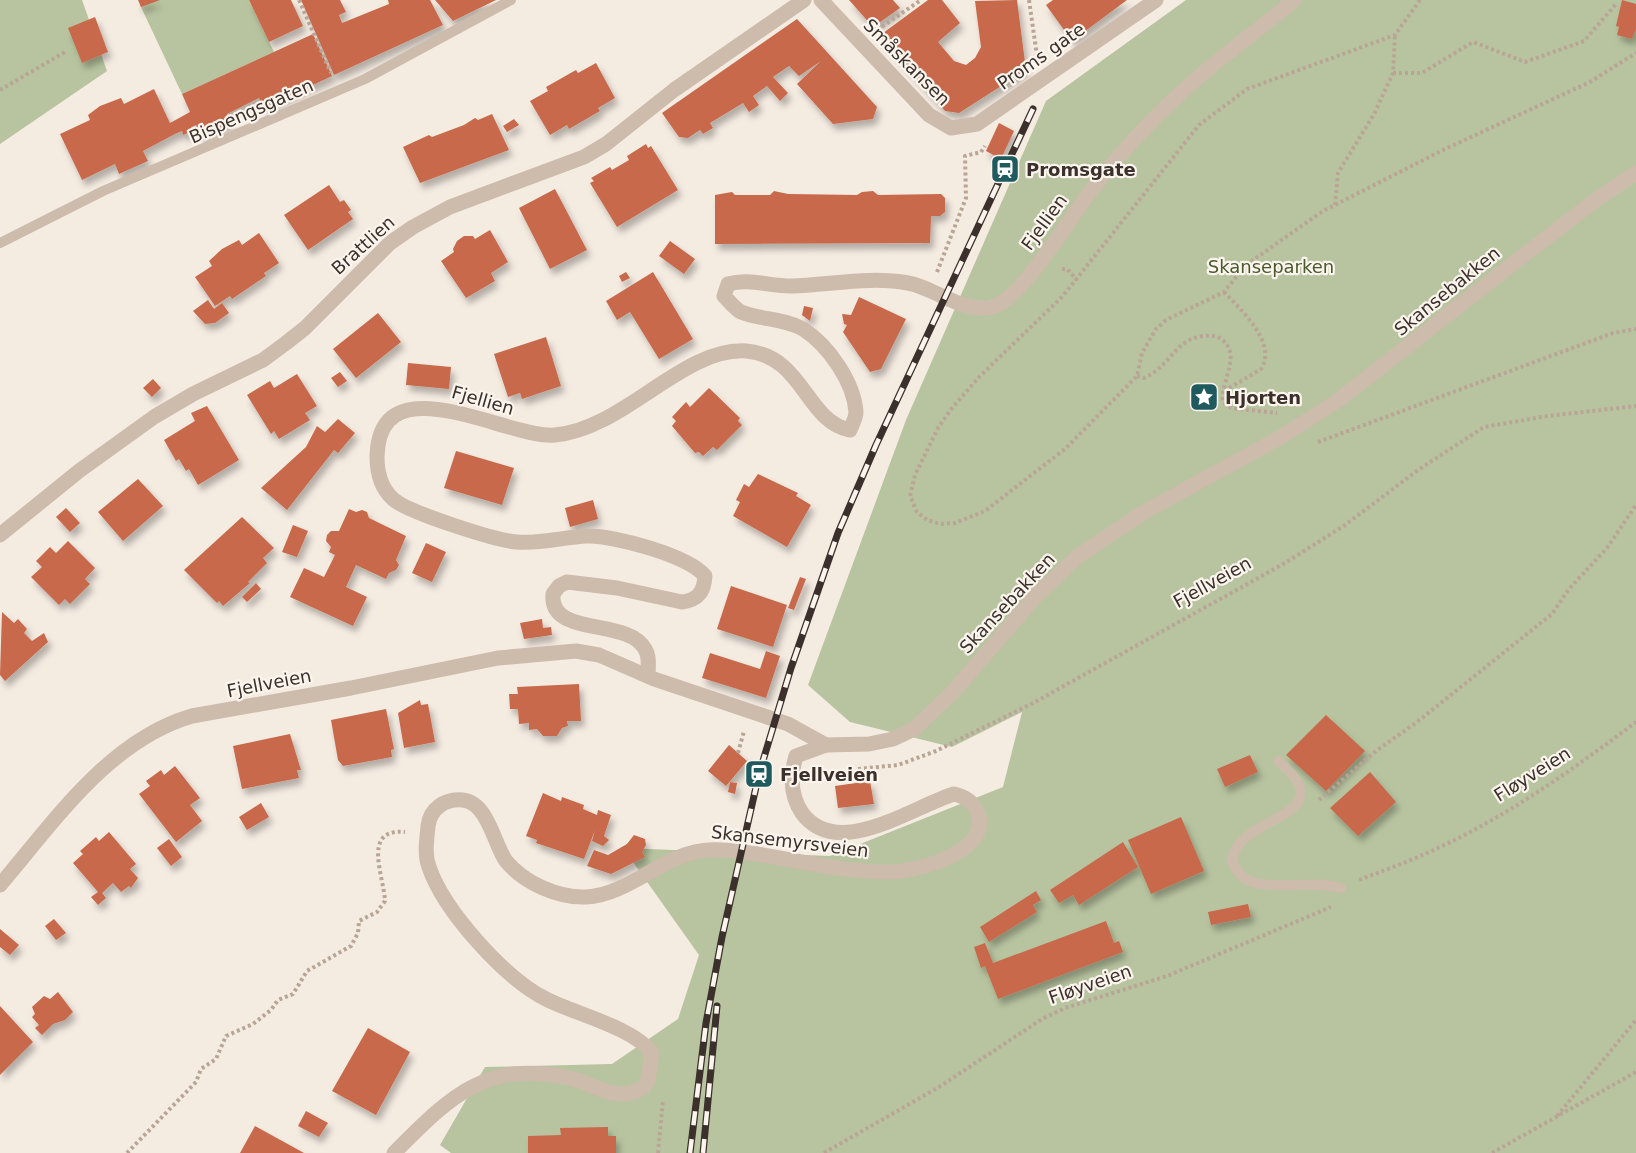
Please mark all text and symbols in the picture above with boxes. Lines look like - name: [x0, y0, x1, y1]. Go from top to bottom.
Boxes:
- street label: Småskansen: [859, 14, 955, 110]
- street label: Proms gate: [993, 18, 1089, 94]
- street label: Bispengsgaten: [186, 74, 316, 148]
- station icon: Promsgate: [989, 153, 1021, 185]
- place label: Promsgate: [1026, 159, 1136, 180]
- street label: Fjellien: [1017, 190, 1071, 254]
- street label: Brattlien: [327, 211, 399, 279]
- street label: Skansebakken: [1390, 242, 1504, 340]
- park label: Skanseparken: [1208, 256, 1334, 277]
- street label: Fjellien: [449, 381, 517, 419]
- place icon: Hjorten: [1188, 381, 1220, 413]
- place label: Hjorten: [1225, 387, 1301, 408]
- street label: Skansebakken: [955, 548, 1059, 658]
- street label: Fjellveien: [1169, 552, 1255, 612]
- street label: Fjellveien: [225, 665, 313, 701]
- street label: Fløyveien: [1490, 742, 1574, 806]
- station icon: Fjellveien: [743, 758, 775, 790]
- place label: Fjellveien: [780, 764, 878, 785]
- street label: Skansemyrsveien: [710, 821, 870, 861]
- street label: Fløyveien: [1046, 960, 1134, 1008]

